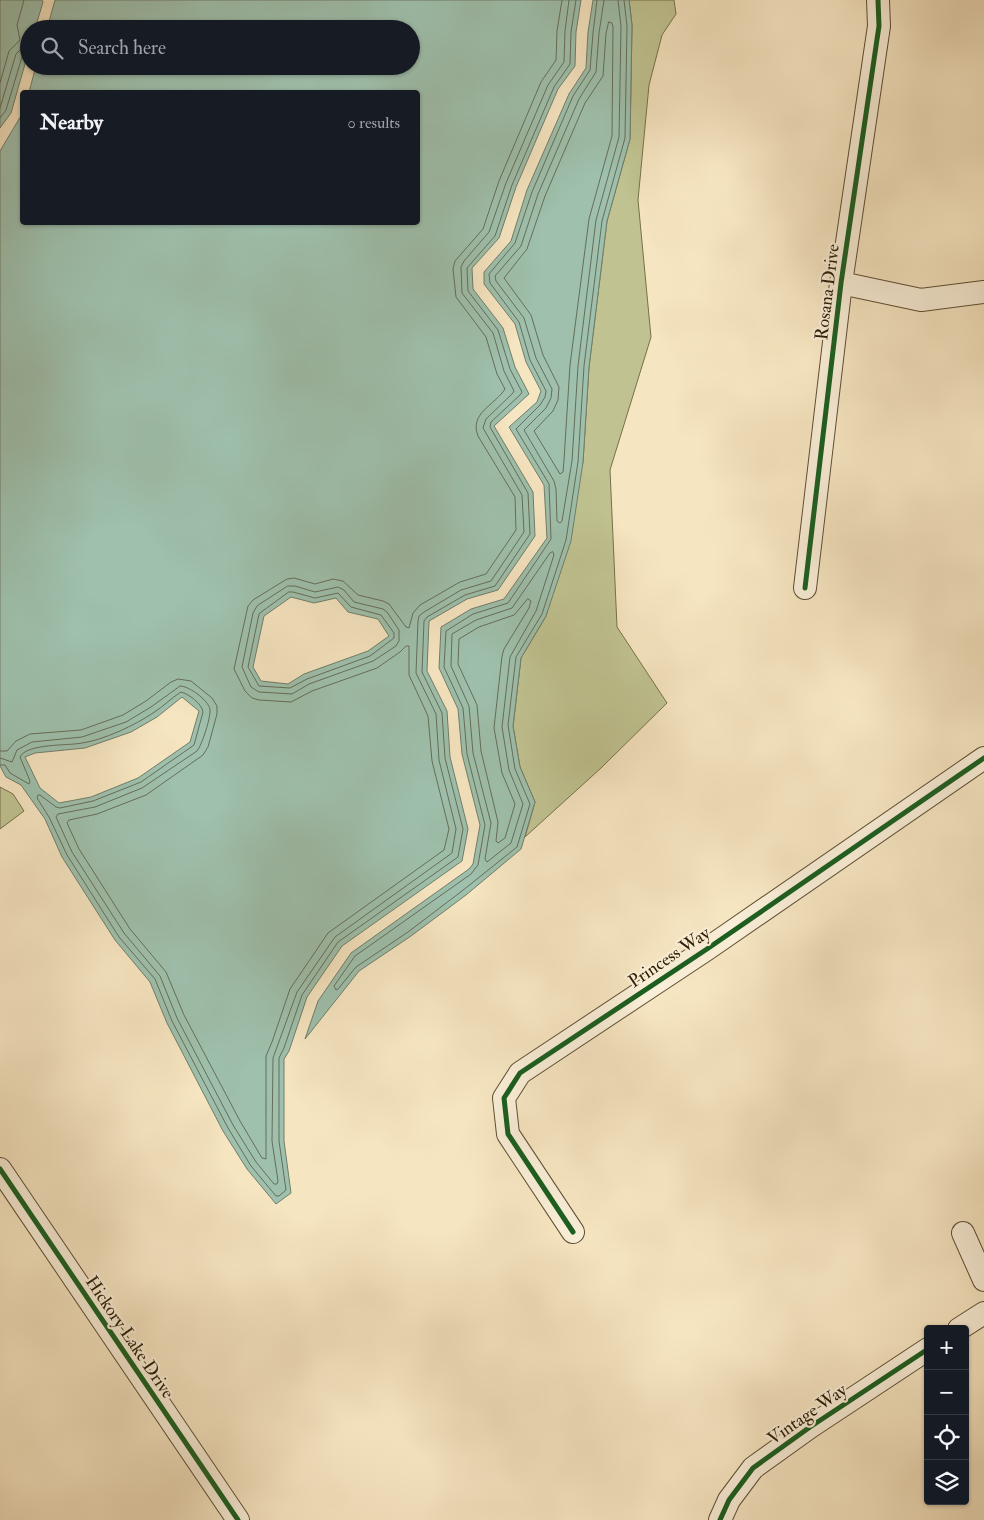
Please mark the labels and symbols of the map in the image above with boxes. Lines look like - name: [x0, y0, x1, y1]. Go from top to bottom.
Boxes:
- street label: Rosana Drive: [810, 242, 845, 341]
- street label: Princess Way: [624, 921, 716, 993]
- street label: Hickory Lake Drive: [80, 1271, 179, 1404]
- street label: Vintage Way: [763, 1378, 852, 1450]

